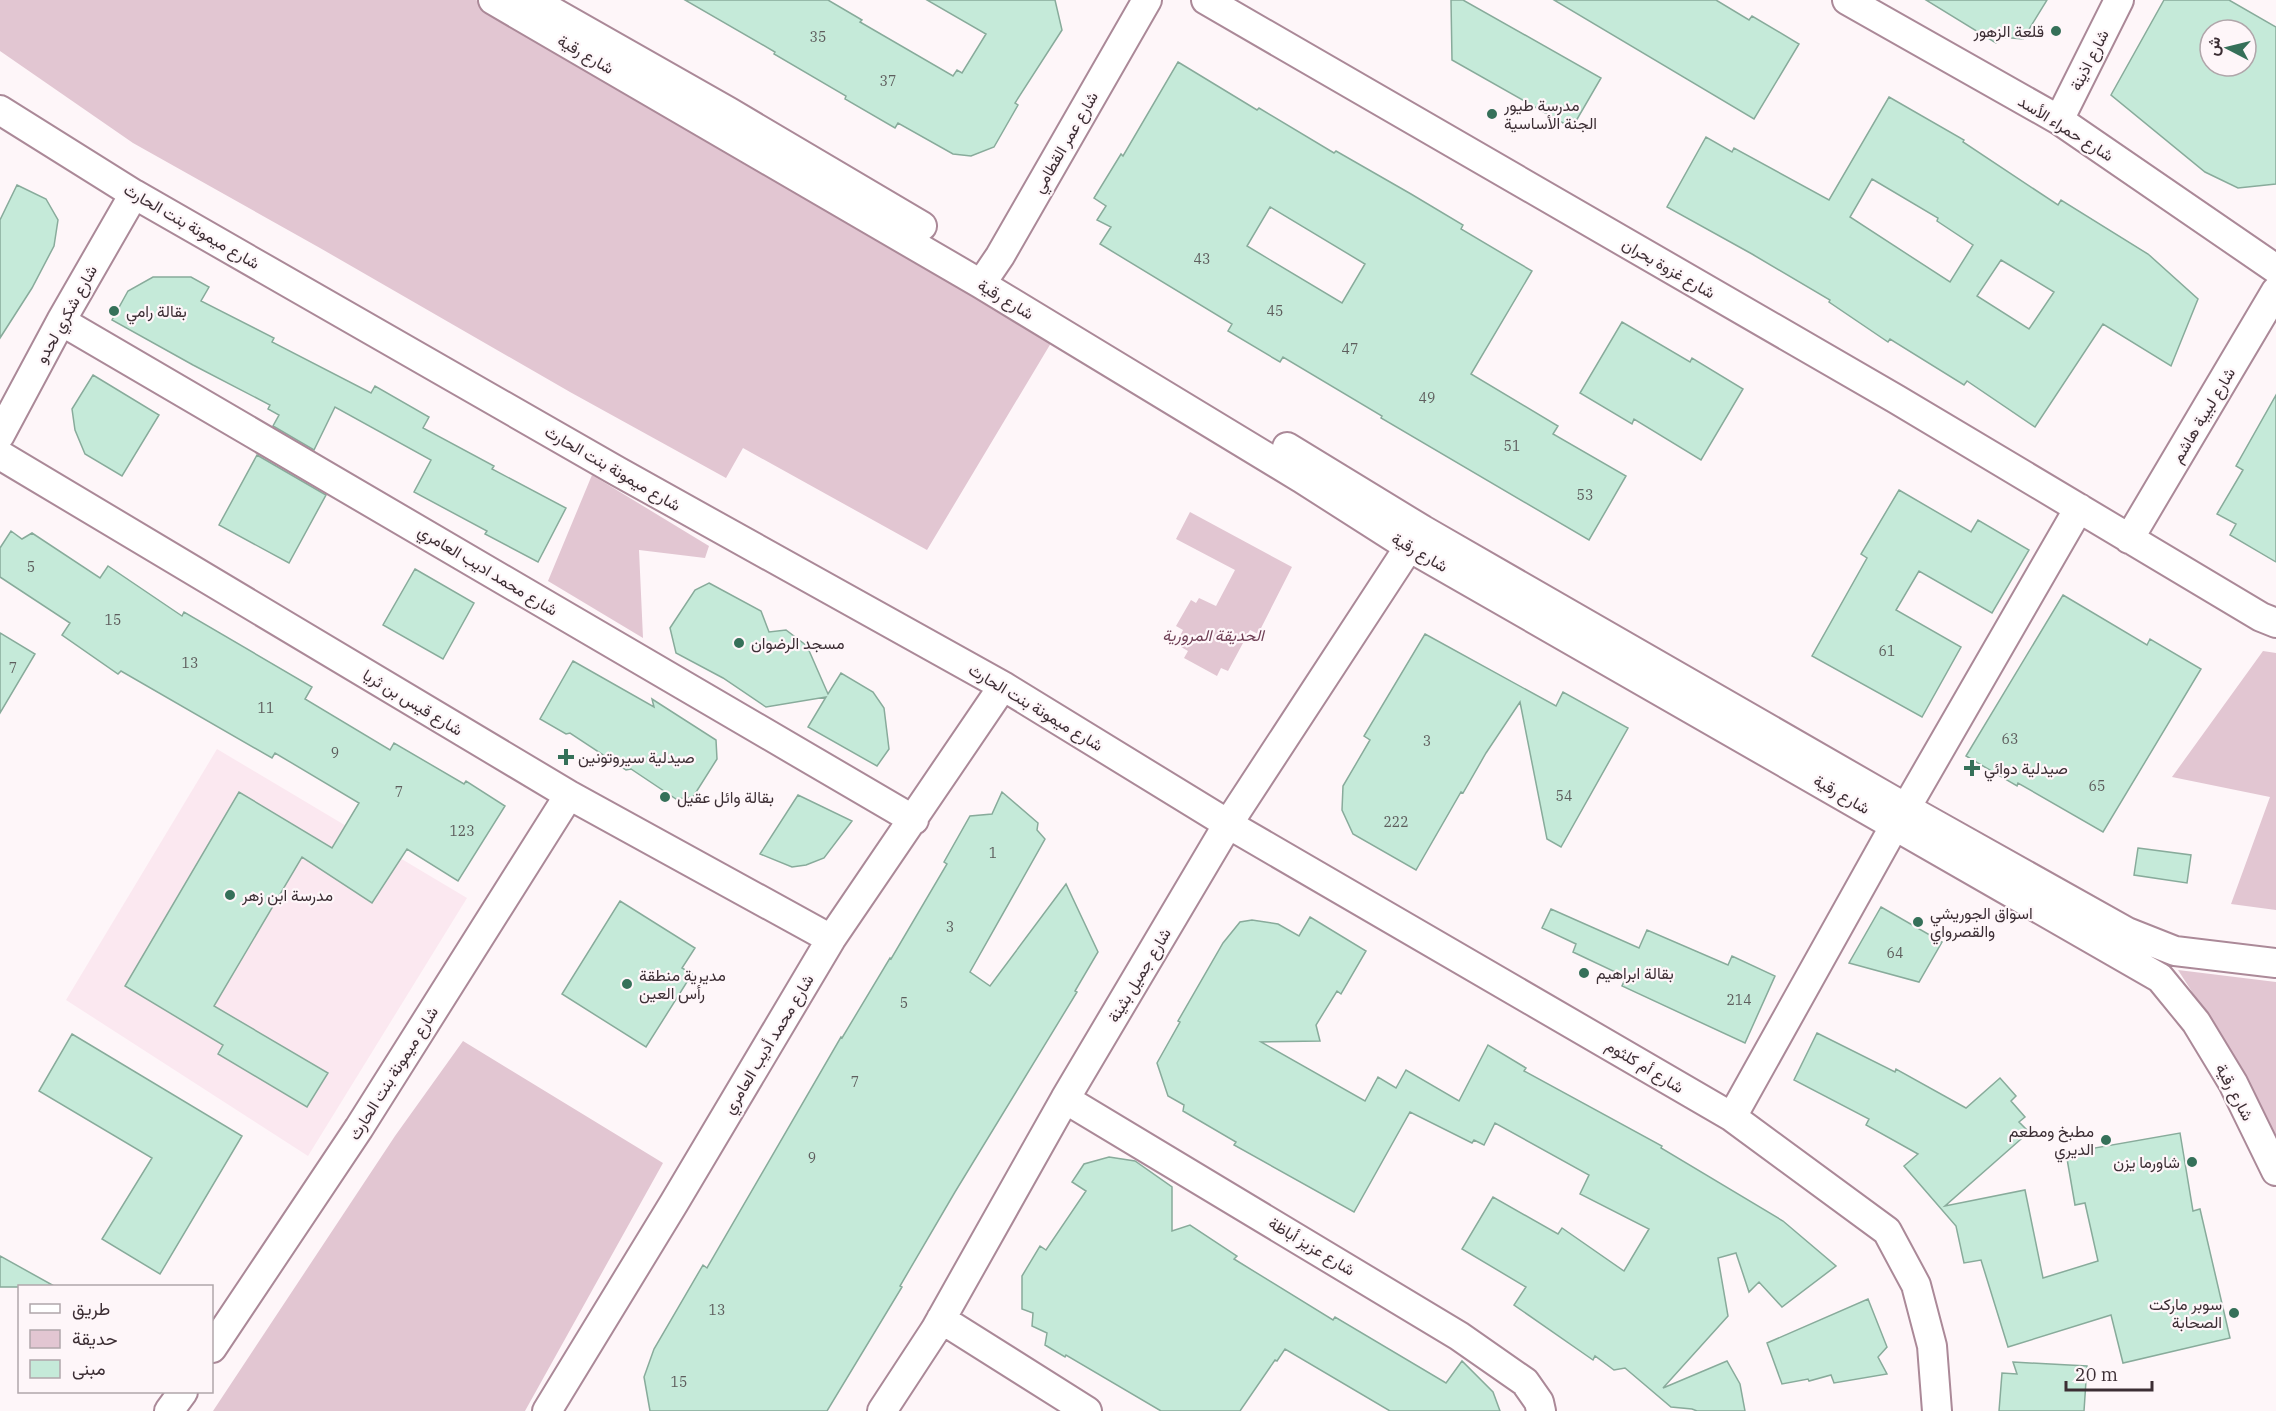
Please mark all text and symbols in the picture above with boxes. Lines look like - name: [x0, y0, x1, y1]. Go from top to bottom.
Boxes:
- north arrow: [2198, 18, 2258, 78]
- place label: قلعة الزهور: [1972, 21, 2044, 42]
- marker: قلعة الزهور: [2049, 24, 2063, 38]
- street label: شارع اذينة: [2065, 26, 2115, 95]
- house number: 35: [810, 28, 826, 46]
- street label: شارع رقية: [553, 30, 618, 80]
- text: ش: [2202, 35, 2224, 57]
- house number: 37: [880, 72, 896, 90]
- street label: شارع عمر القطامي: [1028, 88, 1106, 198]
- street label: شارع حمراء الأسد: [2014, 91, 2117, 167]
- place label: مدرسة طيور الجنة الأساسية: [1503, 95, 1597, 133]
- marker: مدرسة طيور الجنة الأساسية: [1485, 107, 1499, 121]
- street label: شارع ميمونة بنت الحارث: [120, 179, 263, 275]
- street label: شارع غزوة بحران: [1618, 233, 1719, 304]
- house number: 43: [1194, 250, 1210, 268]
- street label: شارع شكري لحدو: [31, 261, 105, 368]
- street label: شارع رقية: [973, 275, 1038, 325]
- place label: بقالة رامي: [126, 301, 187, 325]
- house number: 45: [1267, 302, 1283, 320]
- marker: بقالة رامي: [107, 304, 121, 318]
- house number: 47: [1342, 340, 1358, 358]
- street label: شارع لبيبة هاشم: [2167, 364, 2241, 467]
- house number: 49: [1419, 389, 1435, 407]
- street label: شارع ميمونة بنت الحارث: [541, 421, 684, 517]
- house number: 51: [1504, 437, 1520, 455]
- house number: 53: [1577, 486, 1593, 504]
- street label: شارع محمد اديب العامري: [413, 520, 561, 623]
- street label: شارع رقية: [1387, 528, 1452, 578]
- house number: 5: [27, 558, 35, 576]
- house number: 15: [105, 611, 121, 629]
- park label: الحديقة المرورية: [1162, 625, 1266, 646]
- place label: مسجد الرضوان: [751, 633, 844, 654]
- marker: مسجد الرضوان: [732, 636, 746, 650]
- house number: 61: [1879, 642, 1895, 660]
- house number: 13: [182, 654, 198, 672]
- house number: 7: [9, 659, 17, 677]
- street label: شارع ميمونة بنت الحارث: [964, 659, 1107, 757]
- street label: شارع قيس بن ثريا: [358, 664, 466, 741]
- house number: 11: [258, 699, 274, 717]
- house number: 63: [2002, 730, 2018, 748]
- house number: 3: [1423, 732, 1431, 750]
- house number: 9: [331, 744, 339, 762]
- place label: صيدلية سيروتونين: [578, 747, 695, 768]
- marker: صيدلية سيروتونين: [559, 750, 573, 764]
- place label: صيدلية دوائي: [1984, 758, 2068, 782]
- marker: صيدلية دوائي: [1965, 761, 1979, 775]
- street label: شارع رقية: [1809, 770, 1874, 820]
- house number: 65: [2089, 777, 2105, 795]
- house number: 7: [395, 783, 403, 801]
- place label: بقالة وائل عقيل: [677, 787, 774, 808]
- house number: 54: [1556, 787, 1572, 805]
- marker: بقالة وائل عقيل: [658, 790, 672, 804]
- house number: 222: [1383, 813, 1409, 831]
- house number: 123: [449, 822, 475, 840]
- house number: 1: [989, 844, 997, 862]
- place label: مدرسة ابن زهر: [241, 885, 333, 906]
- marker: مدرسة ابن زهر: [223, 888, 237, 902]
- place label: اسواق الجوريشي والقصرواي: [1930, 903, 2033, 945]
- marker: اسواق الجوريشي والقصرواي: [1911, 915, 1925, 929]
- house number: 3: [946, 918, 954, 936]
- street label: شارع جميل بثينة: [1103, 924, 1177, 1027]
- house number: 64: [1887, 944, 1903, 962]
- place label: بقالة ابراهيم: [1596, 963, 1674, 984]
- place label: مديرية منطقة رأس العين: [639, 965, 726, 1004]
- marker: بقالة ابراهيم: [1577, 966, 1591, 980]
- street label: شارع محمد أديب العامري: [718, 971, 821, 1119]
- marker: مديرية منطقة رأس العين: [620, 977, 634, 991]
- house number: 214: [1726, 991, 1752, 1009]
- house number: 5: [900, 994, 908, 1012]
- street label: شارع ميمونة بنت الحارث: [344, 1003, 444, 1144]
- street label: شارع أم كلثوم: [1601, 1035, 1688, 1099]
- street label: شارع رقية: [2210, 1060, 2258, 1125]
- house number: 7: [851, 1073, 859, 1091]
- place label: مطبخ ومطعم الديري: [2009, 1121, 2094, 1163]
- marker: مطبخ ومطعم الديري: [2099, 1133, 2113, 1147]
- house number: 9: [808, 1149, 816, 1167]
- place label: شاورما يزن: [2113, 1152, 2180, 1173]
- marker: شاورما يزن: [2185, 1155, 2199, 1169]
- street label: شارع عزيز أباظة: [1264, 1212, 1359, 1281]
- legend: [18, 1285, 213, 1393]
- place label: سوبر ماركت الصحابة: [2149, 1294, 2222, 1332]
- text: طريق: [72, 1297, 110, 1320]
- house number: 13: [709, 1301, 725, 1319]
- marker: سوبر ماركت الصحابة: [2227, 1306, 2241, 1320]
- text: حديقة: [72, 1327, 118, 1350]
- scale bar: [2066, 1354, 2152, 1392]
- text: مبنى: [72, 1357, 106, 1380]
- text: 20 m: [2075, 1363, 2118, 1386]
- house number: 15: [671, 1373, 687, 1391]

